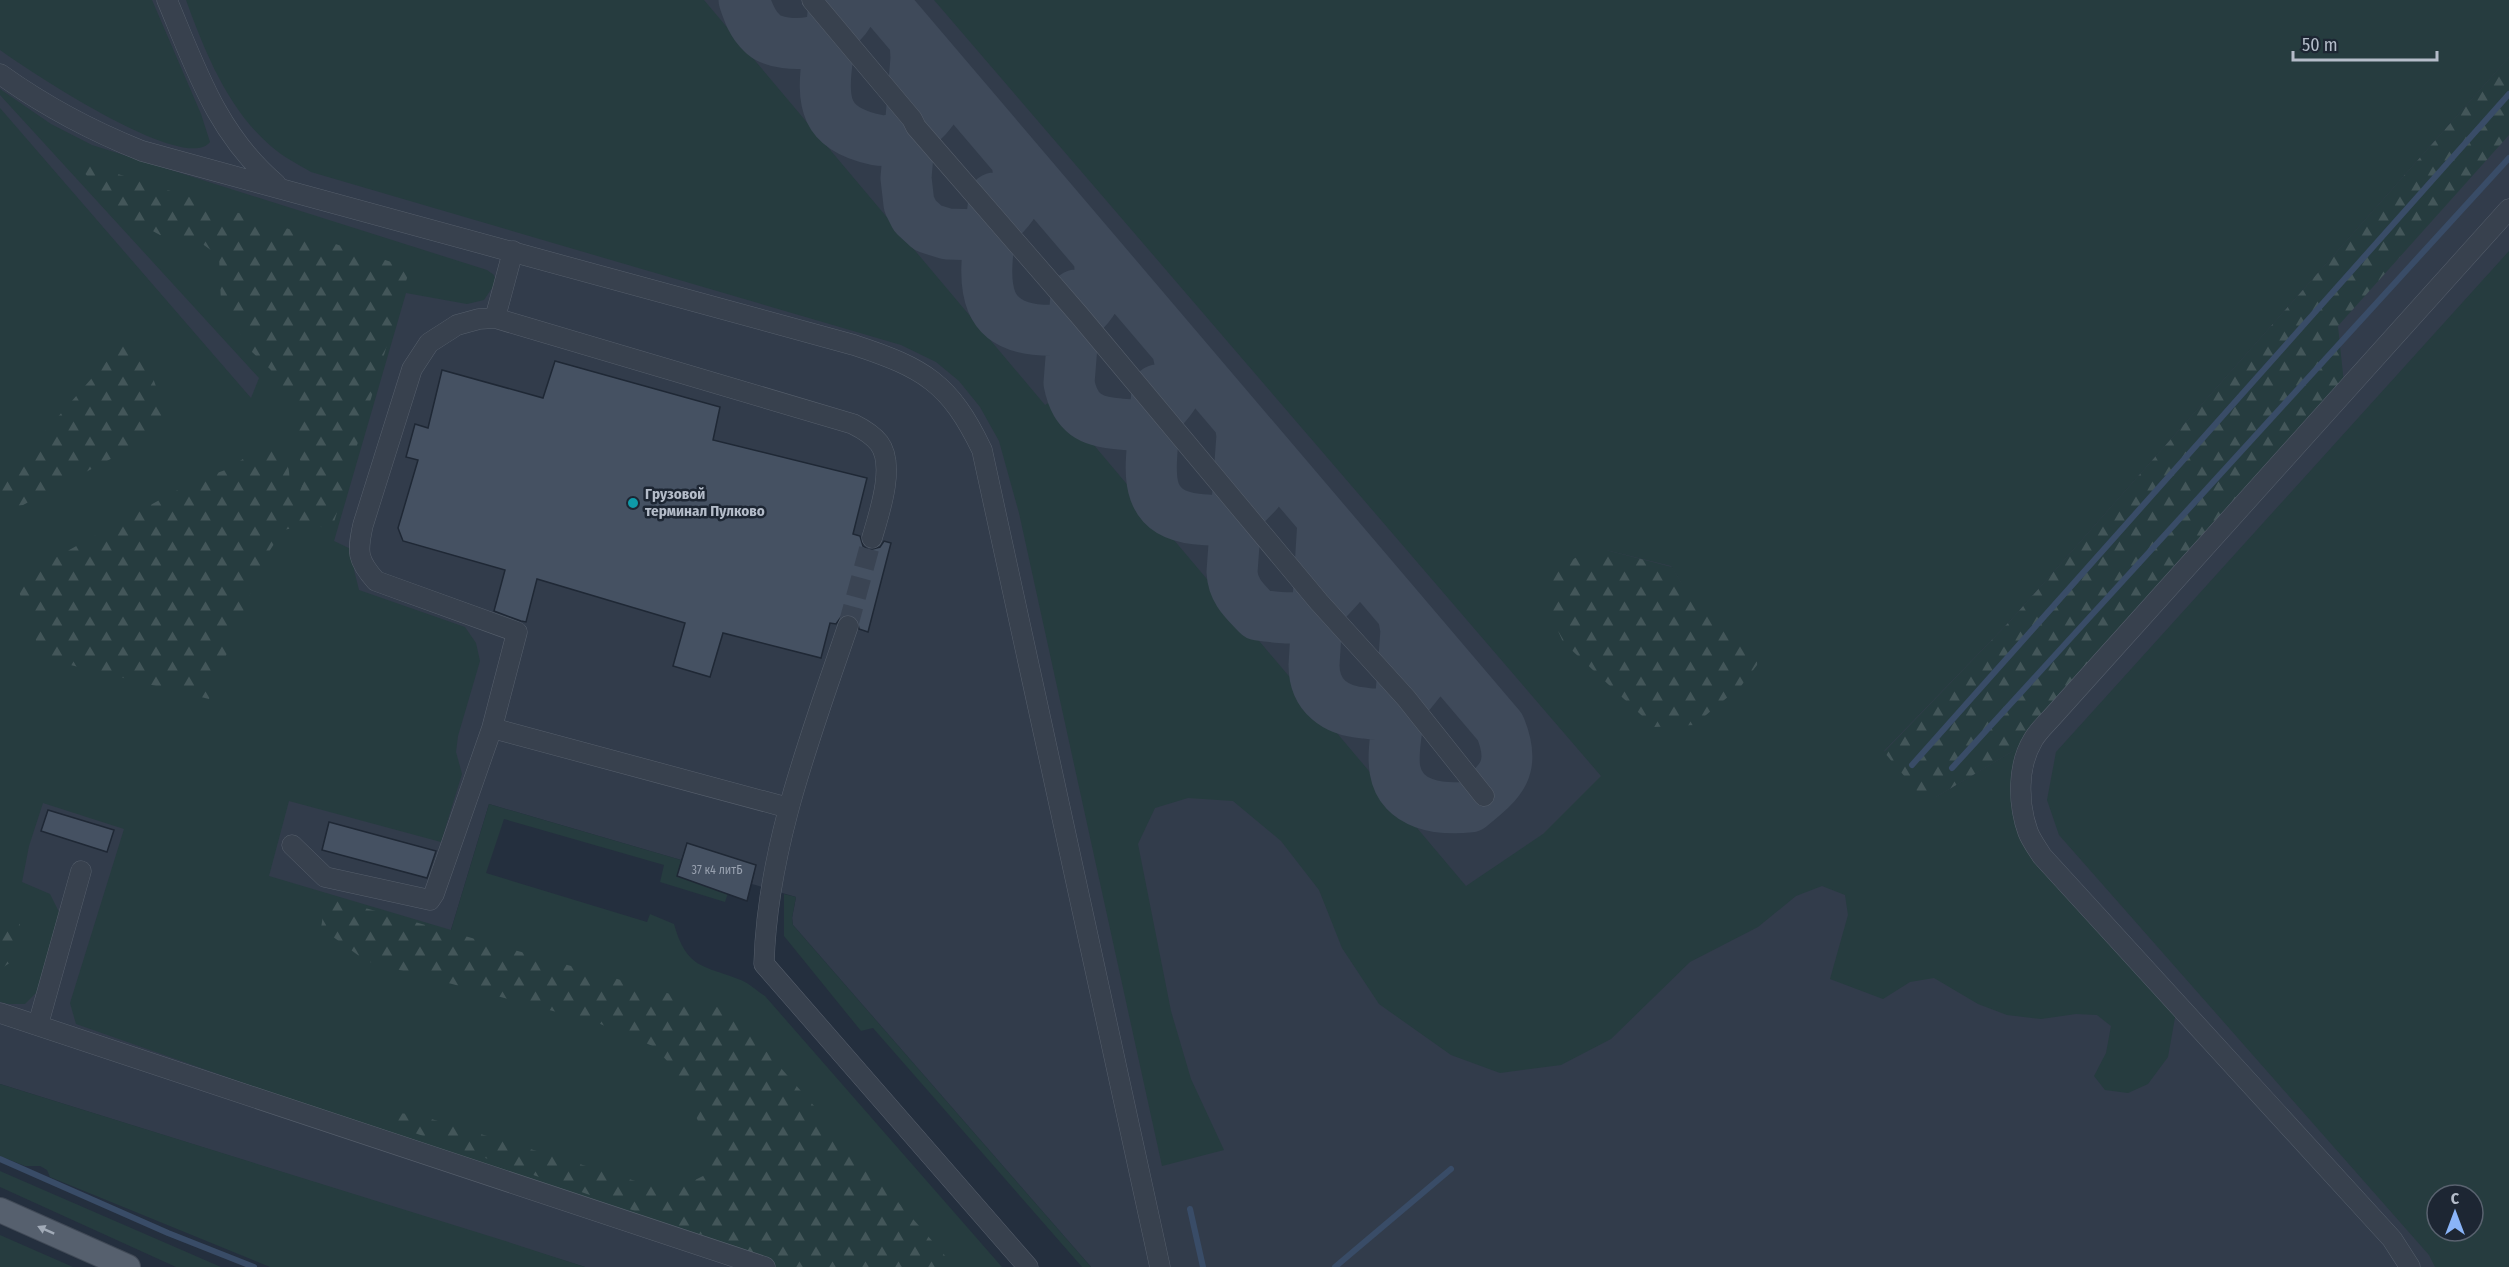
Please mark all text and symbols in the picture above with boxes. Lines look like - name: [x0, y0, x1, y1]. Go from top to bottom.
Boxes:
- scale bar: [2293, 24, 2437, 62]
- text: 50 m: [2302, 34, 2338, 56]
- place label: Грузовой терминал Пулково: [645, 485, 765, 520]
- marker: Грузовой терминал Пулково: [626, 496, 640, 510]
- house number: 37 к4 литБ: [692, 863, 742, 877]
- north arrow: [2425, 1183, 2485, 1243]
- text: С: [2451, 1189, 2460, 1208]
- one-way arrow: [38, 1226, 55, 1235]

